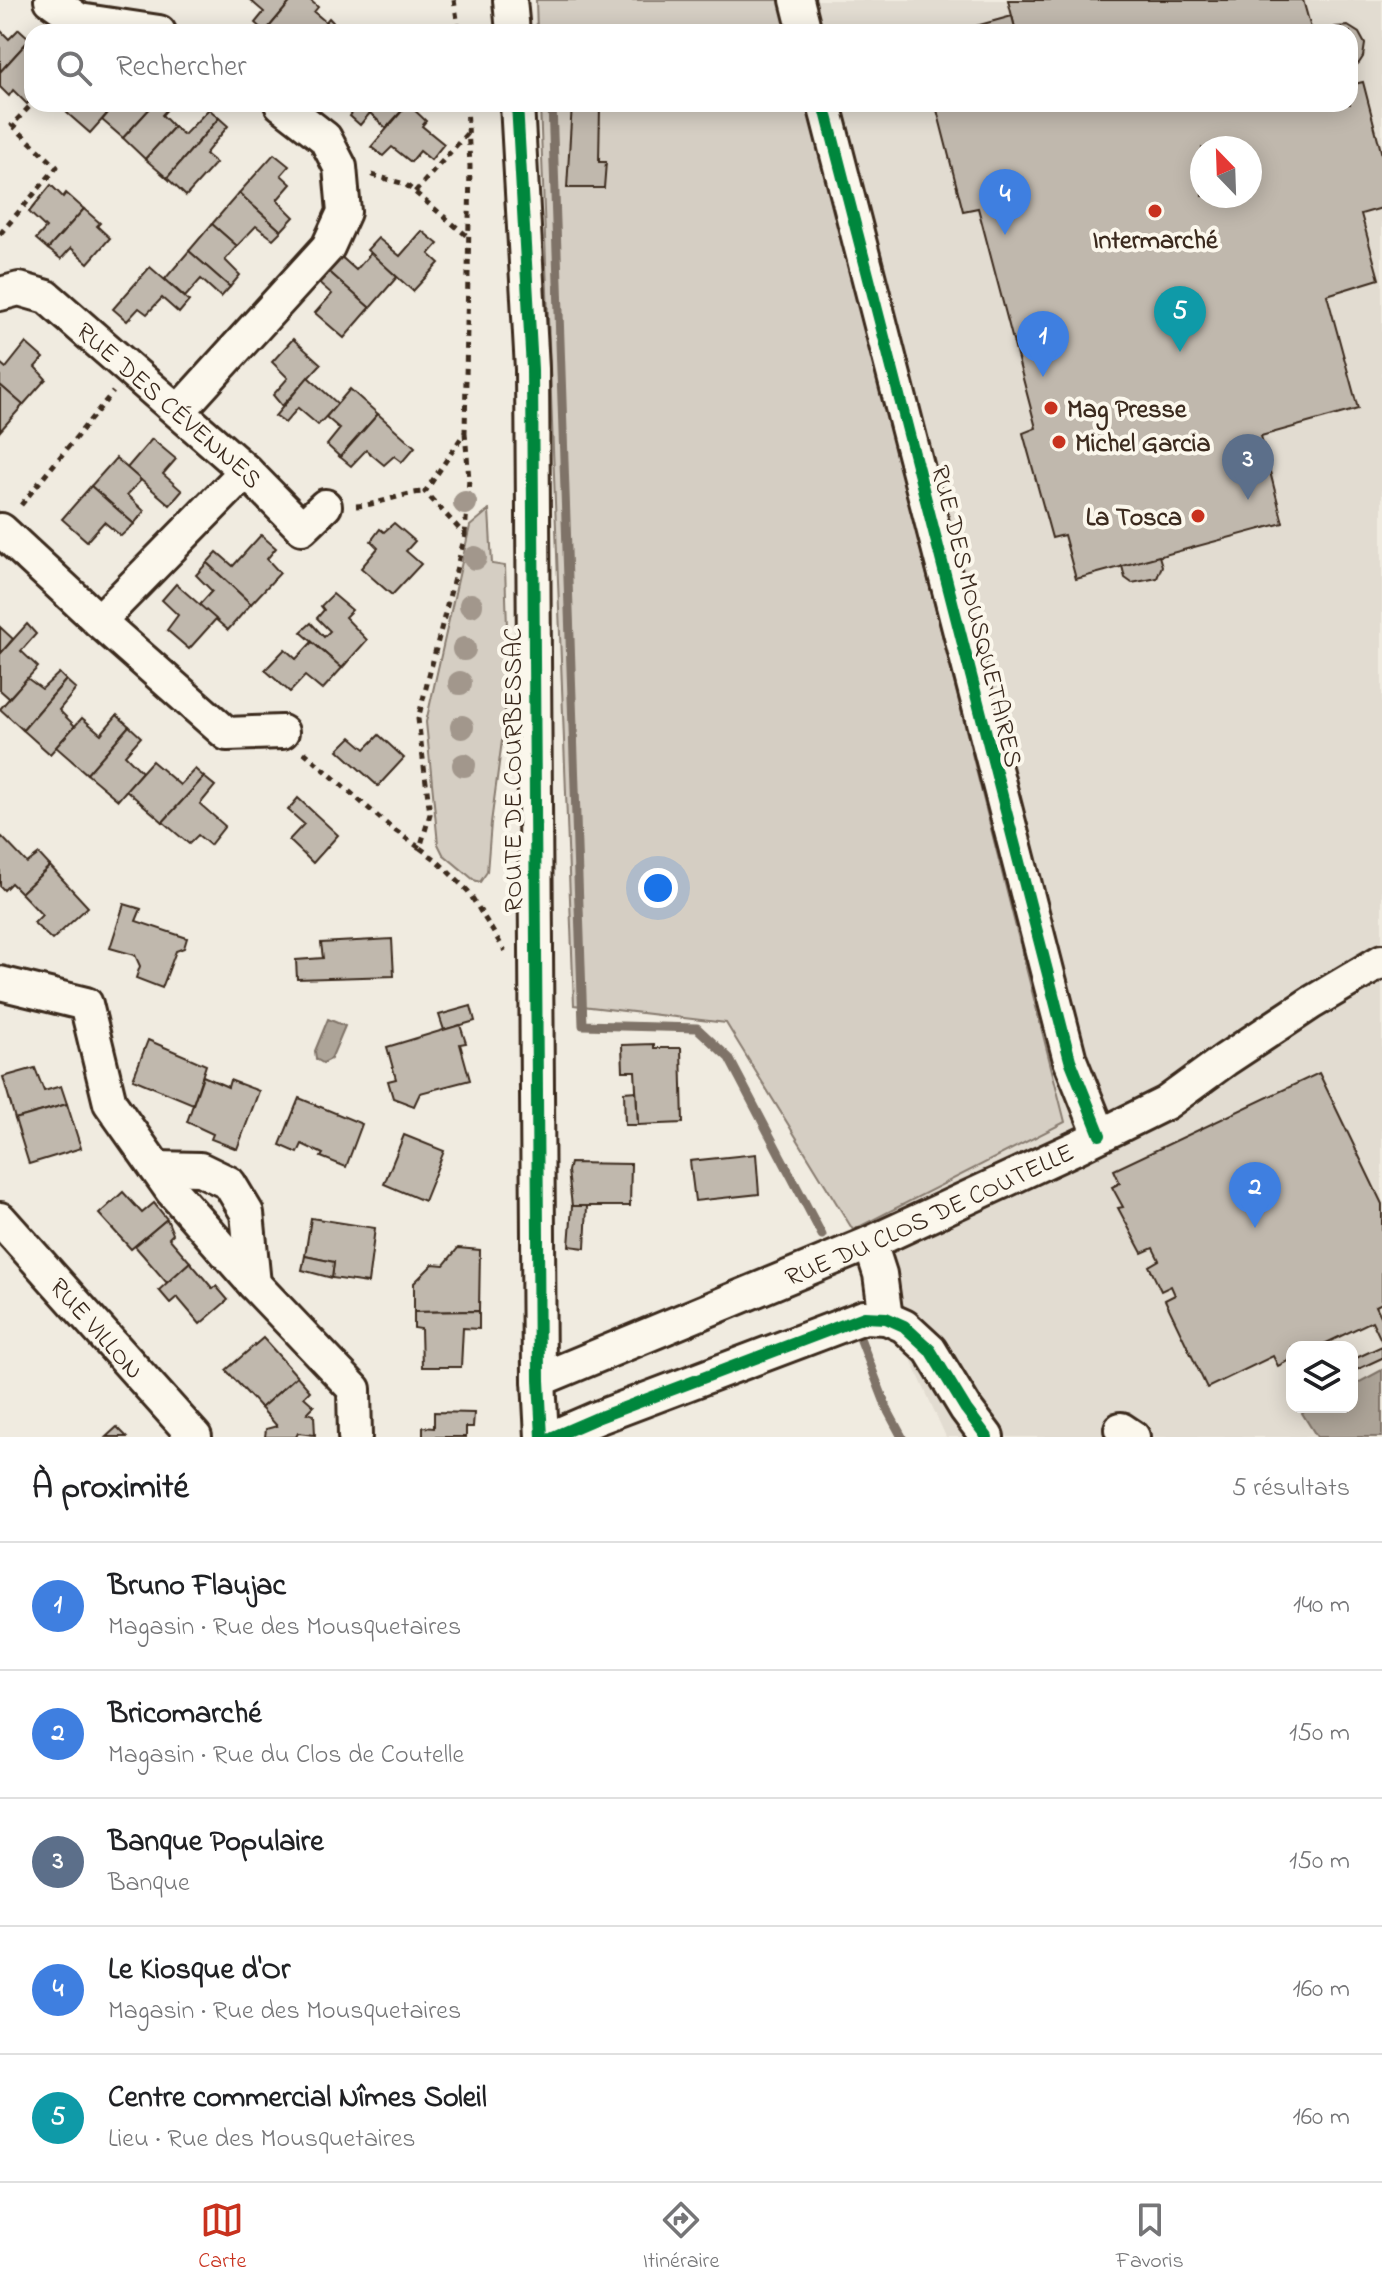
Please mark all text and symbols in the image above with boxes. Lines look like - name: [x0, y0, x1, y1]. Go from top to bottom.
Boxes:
- search box: [24, 24, 1358, 112]
- icon: search: [52, 46, 96, 90]
- text: Rechercher: [116, 46, 247, 90]
- north arrow: [1190, 136, 1262, 208]
- pin: 4: [979, 169, 1031, 235]
- marker: Intermarché: [1146, 202, 1164, 220]
- place label: Intermarché: [1092, 223, 1219, 261]
- pin: 5: [1154, 286, 1206, 352]
- pin: 1: [1017, 311, 1069, 377]
- street label: RUE DES CÉVENNES: [66, 314, 270, 499]
- place label: Mag Presse: [1067, 392, 1188, 431]
- marker: Mag Presse: [1042, 399, 1060, 417]
- place label: Michel Garcia: [1075, 426, 1211, 464]
- marker: Michel Garcia: [1050, 433, 1068, 451]
- pin: 3: [1222, 434, 1274, 500]
- street label: RUE DES MOUSQUETAIRES: [919, 462, 1031, 772]
- place label: La Tosca: [1086, 500, 1182, 538]
- marker: La Tosca: [1189, 507, 1207, 525]
- street label: ROUTE DE COURBESSAC: [496, 628, 534, 912]
- your location: [638, 868, 678, 908]
- street label: RUE DU CLOS DE COUTELLE: [780, 1135, 1081, 1298]
- pin: 2: [1229, 1162, 1281, 1228]
- street label: RUE VILLON: [39, 1270, 151, 1389]
- map controls: [1286, 1341, 1358, 1413]
- button: layers: [1286, 1341, 1358, 1413]
- text: À proximité: [32, 1464, 189, 1514]
- text: 5 résultats: [1232, 1470, 1350, 1508]
- text: Bruno Flaujac: [108, 1565, 286, 1609]
- text: 1: [54, 1587, 62, 1625]
- text: 140 m: [1293, 1587, 1350, 1625]
- text: Magasin · Rue des Mousquetaires: [108, 1609, 461, 1647]
- text: Bricomarché: [108, 1693, 262, 1737]
- text: 2: [52, 1715, 64, 1753]
- text: 150 m: [1289, 1715, 1350, 1753]
- text: Magasin · Rue du Clos de Coutelle: [108, 1737, 464, 1775]
- text: Banque Populaire: [108, 1821, 324, 1865]
- text: 3: [53, 1843, 63, 1881]
- text: 150 m: [1289, 1843, 1350, 1881]
- text: Banque: [108, 1865, 190, 1903]
- text: Le Kiosque d'Or: [108, 1949, 290, 1993]
- text: 4: [53, 1971, 63, 2009]
- text: 160 m: [1292, 1971, 1350, 2009]
- text: Magasin · Rue des Mousquetaires: [108, 1993, 461, 2031]
- text: Centre commercial Nîmes Soleil: [108, 2077, 487, 2121]
- text: 5: [51, 2099, 65, 2137]
- text: 160 m: [1292, 2099, 1350, 2137]
- text: Lieu · Rue des Mousquetaires: [108, 2121, 416, 2159]
- tab: Carte: [198, 2198, 246, 2278]
- tab: Itinéraire: [643, 2198, 719, 2278]
- tab: Favoris: [1116, 2198, 1184, 2278]

